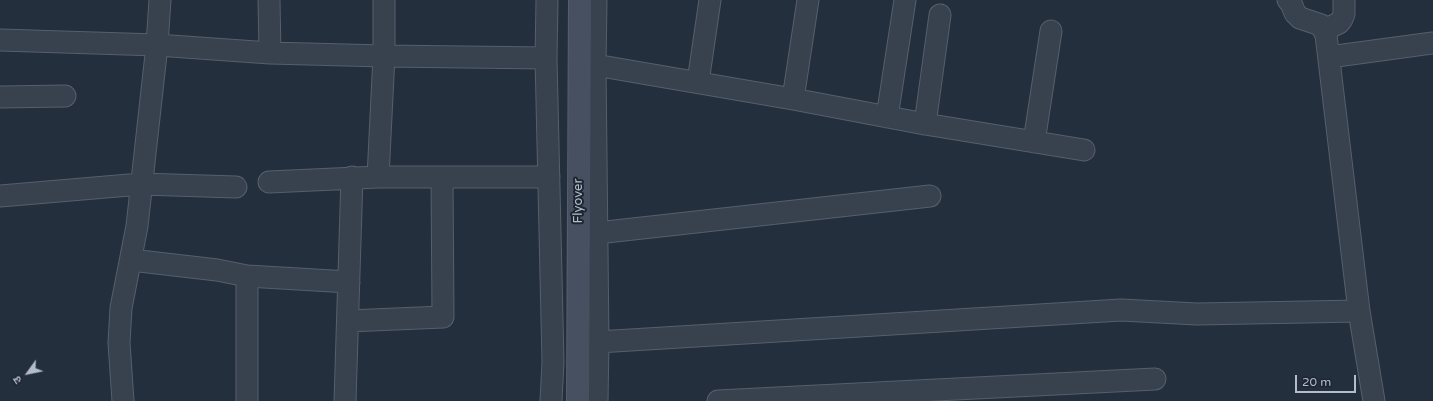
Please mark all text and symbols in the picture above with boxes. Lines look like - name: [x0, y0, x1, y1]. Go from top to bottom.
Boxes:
- street label: Flyover: [571, 179, 587, 223]
- north arrow: [8, 353, 48, 393]
- scale bar: [1297, 367, 1358, 393]
- text: उ: [10, 374, 25, 386]
- text: 20 m: [1302, 375, 1331, 389]

